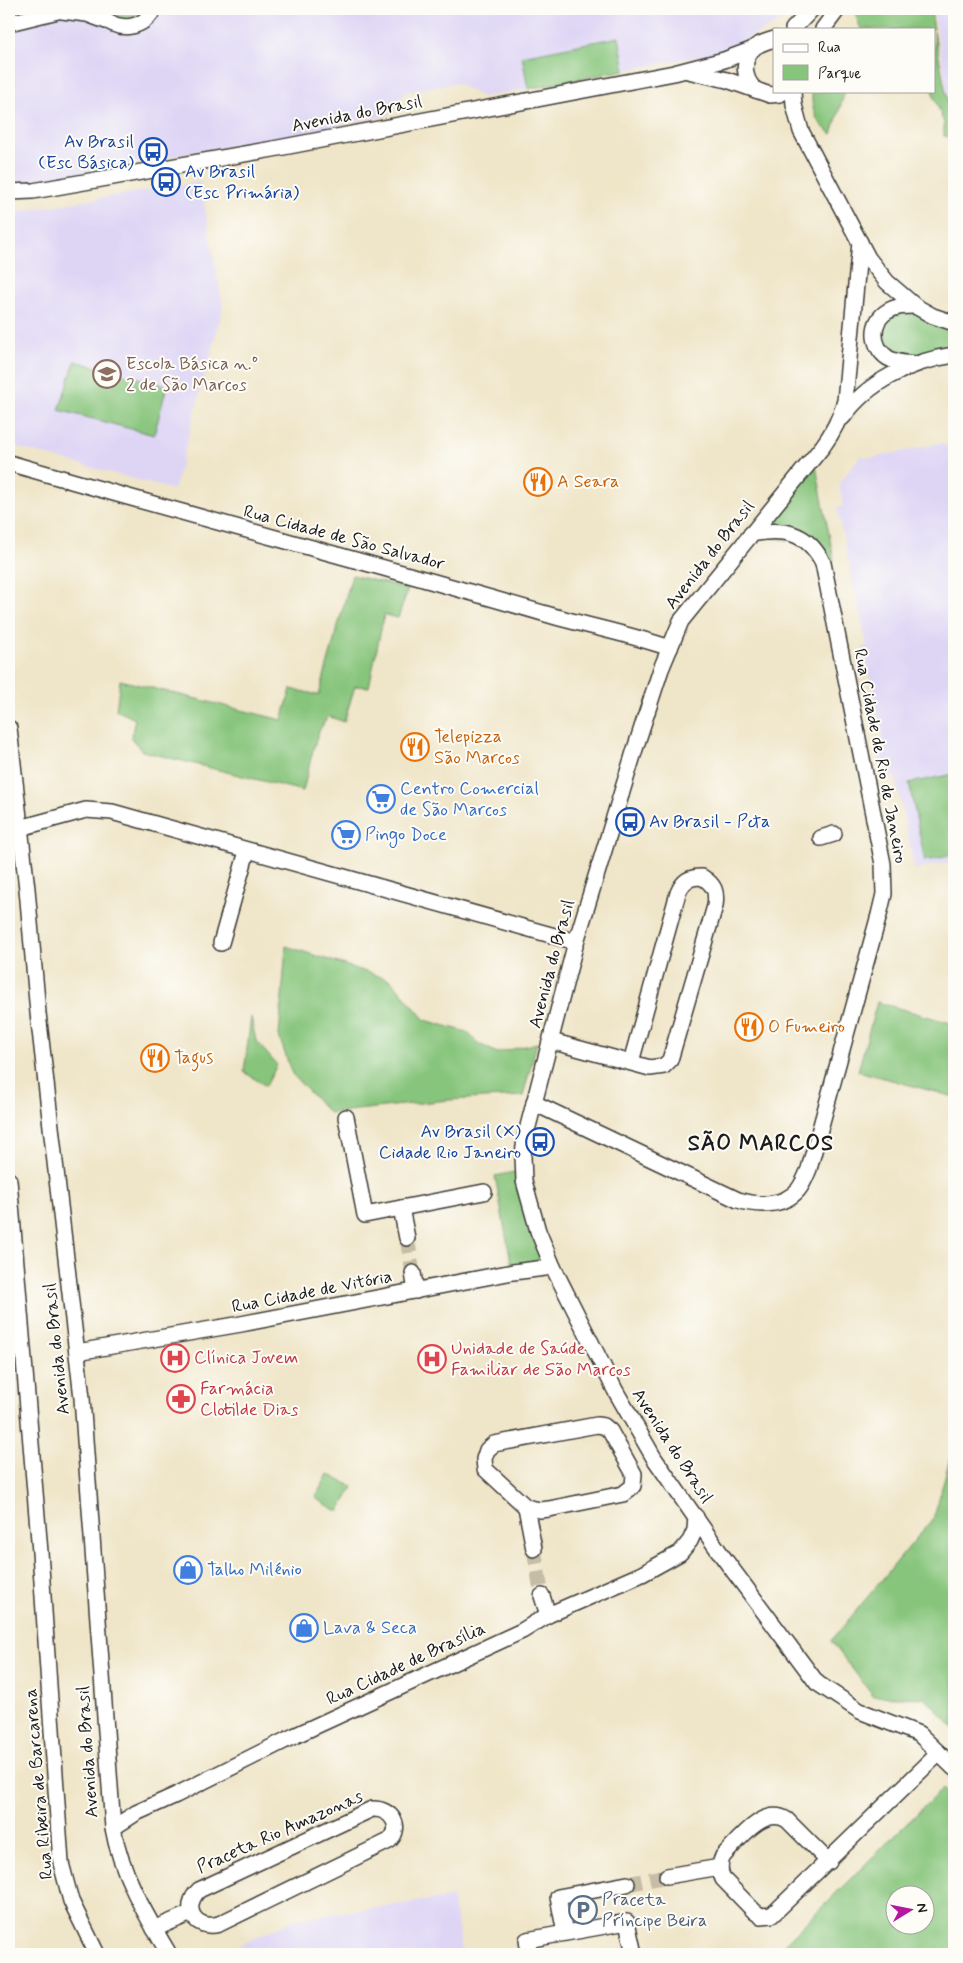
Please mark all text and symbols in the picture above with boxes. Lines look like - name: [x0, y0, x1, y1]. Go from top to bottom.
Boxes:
- legend: [773, 28, 936, 92]
- text: Rua: [818, 38, 841, 58]
- text: Parque: [818, 64, 861, 84]
- street label: Avenida do Brasil: [290, 90, 424, 138]
- place label: Av Brasil (Esc Básica): [38, 130, 135, 175]
- bus stop icon: Av Brasil (Esc Básica): [138, 137, 168, 167]
- place label: Av Brasil (Esc Primária): [185, 160, 300, 205]
- bus stop icon: Av Brasil (Esc Primária): [151, 167, 181, 197]
- place label: Escola Básica n.º 2 de São Marcos: [126, 352, 258, 397]
- school or university icon: Escola Básica n.º 2 de São Marcos: [92, 359, 122, 389]
- restaurant icon: A Seara: [523, 467, 553, 497]
- place label: A Seara: [557, 470, 619, 494]
- street label: Avenida do Brasil: [660, 495, 760, 615]
- street label: Rua Cidade de São Salvador: [241, 500, 448, 577]
- street label: Rua Cidade de Rio de Janeiro: [847, 646, 913, 866]
- place label: Telepizza São Marcos: [434, 725, 520, 770]
- restaurant icon: Telepizza São Marcos: [400, 732, 430, 762]
- place label: Centro Comercial de São Marcos: [400, 777, 539, 822]
- supermarket icon: Centro Comercial de São Marcos: [366, 784, 396, 814]
- bus stop icon: Av Brasil - Pcta: [615, 807, 645, 837]
- place label: Av Brasil - Pcta: [649, 810, 770, 834]
- supermarket icon: Pingo Doce: [331, 820, 361, 850]
- place label: Pingo Doce: [365, 823, 447, 848]
- street label: Avenida do Brasil: [523, 897, 581, 1031]
- restaurant icon: O Fumeiro: [734, 1012, 764, 1042]
- place label: O Fumeiro: [768, 1015, 845, 1039]
- restaurant icon: Tagus: [140, 1043, 170, 1073]
- place label: Tagus: [174, 1046, 213, 1072]
- place label: Av Brasil (X) Cidade Rio Janeiro: [379, 1120, 522, 1165]
- bus stop icon: Av Brasil (X) Cidade Rio Janeiro: [525, 1127, 555, 1157]
- district label: SÃO MARCOS: [688, 1130, 834, 1158]
- street label: Rua Cidade de Vitória: [230, 1265, 394, 1319]
- street label: Avenida do Brasil: [38, 1282, 76, 1416]
- place label: Unidade de Saúde Familiar de São Marcos: [451, 1337, 631, 1382]
- hospital icon: Clínica Jovem: [160, 1343, 190, 1373]
- hospital icon: Unidade de Saúde Familiar de São Marcos: [417, 1344, 447, 1374]
- place label: Clínica Jovem: [194, 1346, 298, 1370]
- place label: Farmácia Clotilde Dias: [200, 1377, 299, 1422]
- pharmacy icon: Farmácia Clotilde Dias: [166, 1384, 196, 1414]
- street label: Avenida do Brasil: [626, 1384, 718, 1508]
- shop icon: Talho Milénio: [173, 1555, 203, 1585]
- place label: Talho Milénio: [207, 1558, 302, 1582]
- shop icon: Lava & Seca: [289, 1613, 319, 1643]
- place label: Lava & Seca: [323, 1616, 417, 1640]
- street label: Rua Cidade de Brasília: [323, 1617, 489, 1711]
- street label: Avenida do Brasil: [71, 1685, 105, 1819]
- street label: Rua Ribeira de Barcarena: [19, 1688, 59, 1880]
- street label: Praceta Rio Amazonas: [193, 1784, 367, 1879]
- north arrow: [886, 1886, 936, 1936]
- place label: Praceta Príncipe Beira: [602, 1888, 707, 1933]
- parking icon: Praceta Príncipe Beira: [568, 1895, 598, 1925]
- text: N: [912, 1902, 931, 1914]

